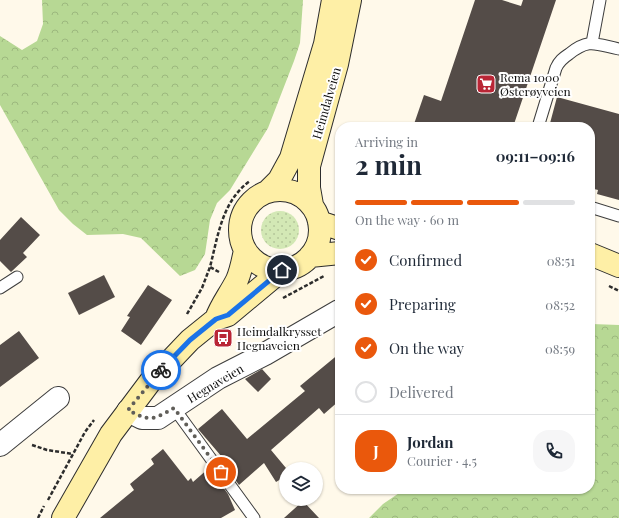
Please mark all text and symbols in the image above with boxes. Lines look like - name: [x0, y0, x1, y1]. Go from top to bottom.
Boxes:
- street label: Heimdalveien: [308, 65, 344, 141]
- place label: Rema 1000 Østerøyveien: [500, 69, 571, 99]
- supermarket icon: Rema 1000 Østerøyveien: [475, 73, 497, 95]
- text: Arriving in: [355, 133, 418, 150]
- text: 09:11–09:16: [496, 146, 575, 166]
- text: 2 min: [355, 147, 422, 182]
- text: On the way · 60 m: [355, 211, 459, 228]
- icon: check: [355, 249, 377, 271]
- text: Confirmed: [389, 250, 462, 270]
- text: 08:51: [547, 252, 575, 269]
- pin: [265, 253, 299, 287]
- icon: home: [271, 259, 293, 281]
- icon: check: [355, 293, 377, 315]
- text: Preparing: [389, 294, 456, 314]
- text: 08:52: [545, 296, 575, 313]
- place label: Heimdalkrysset Hegnaveien: [237, 323, 322, 353]
- bus stop icon: Heimdalkrysset Hegnaveien: [212, 327, 234, 349]
- icon: check: [355, 337, 377, 359]
- text: On the way: [389, 338, 464, 358]
- text: 08:59: [545, 340, 575, 357]
- courier: [141, 350, 181, 390]
- icon: bike: [150, 359, 172, 381]
- street label: Hegnaveien: [184, 360, 246, 406]
- text: Delivered: [389, 382, 454, 402]
- button: phone: [533, 430, 575, 472]
- text: Jordan: [407, 432, 453, 452]
- text: J: [373, 441, 379, 461]
- text: Courier · 4.5: [407, 452, 477, 469]
- pin: [204, 455, 238, 489]
- icon: bag: [210, 461, 232, 483]
- map controls: [279, 462, 323, 506]
- button: layers: [279, 462, 323, 506]

